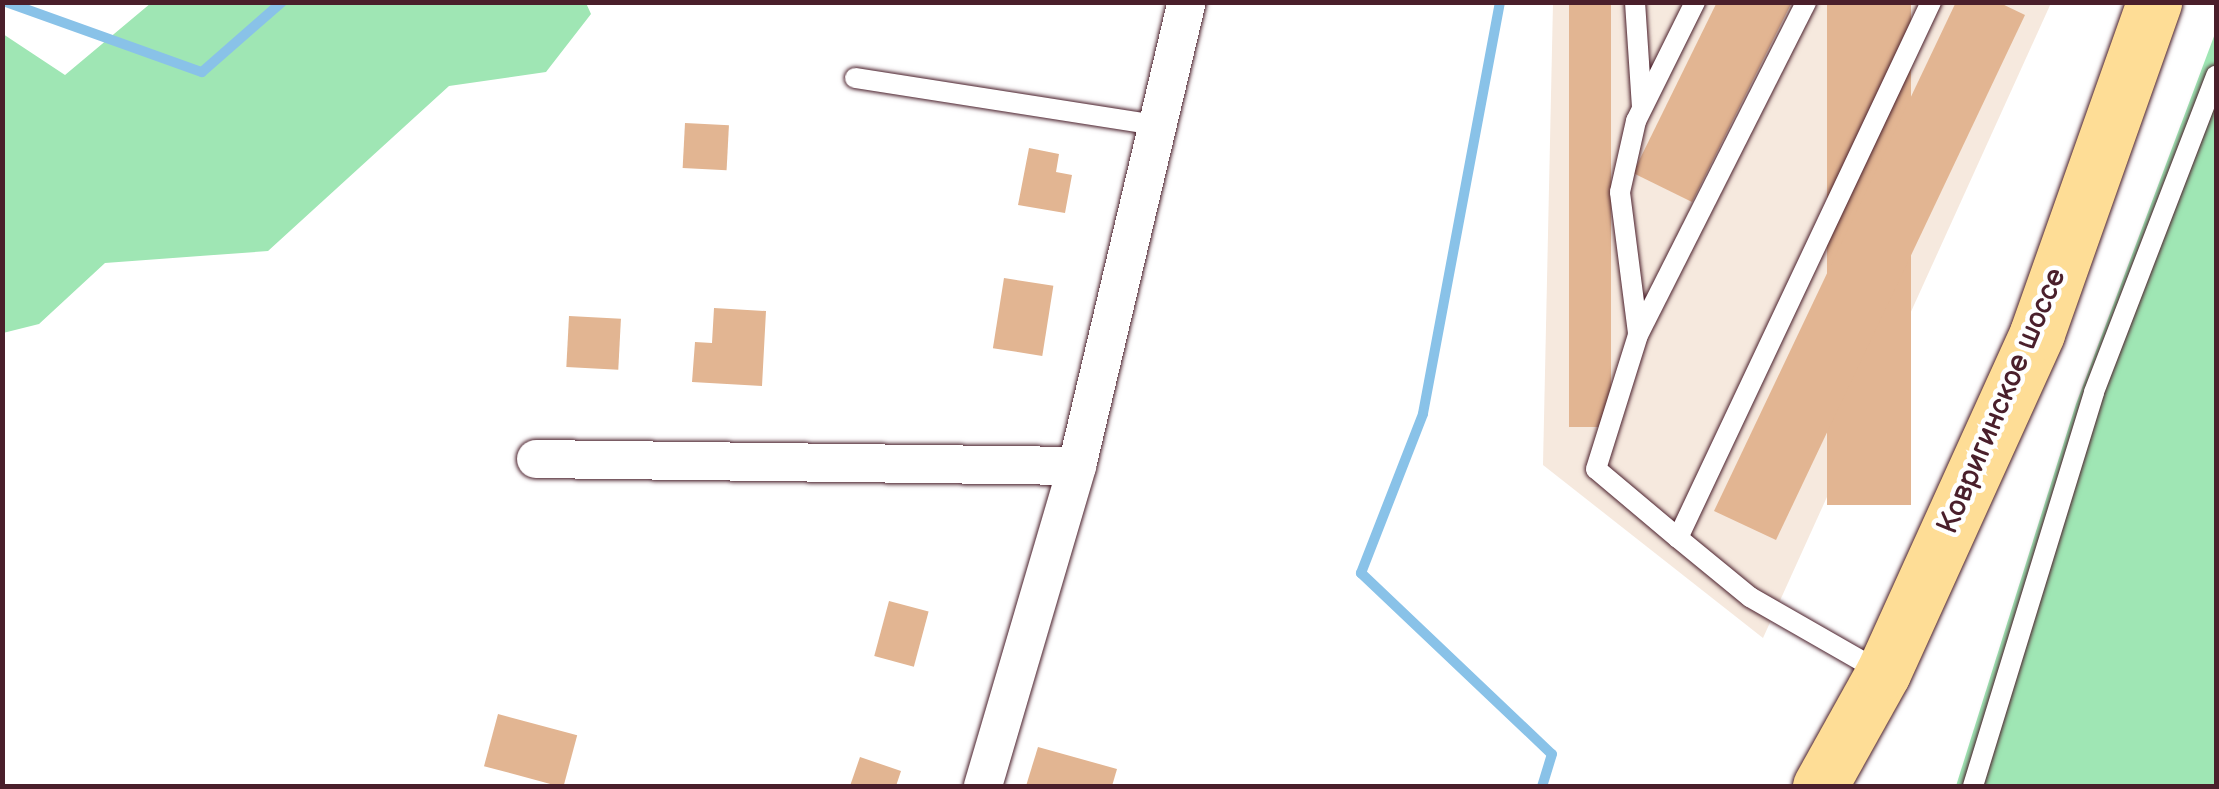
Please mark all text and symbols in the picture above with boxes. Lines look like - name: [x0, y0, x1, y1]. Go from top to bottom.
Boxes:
- street label: Ковригинское шоссе: [1930, 263, 2074, 539]

